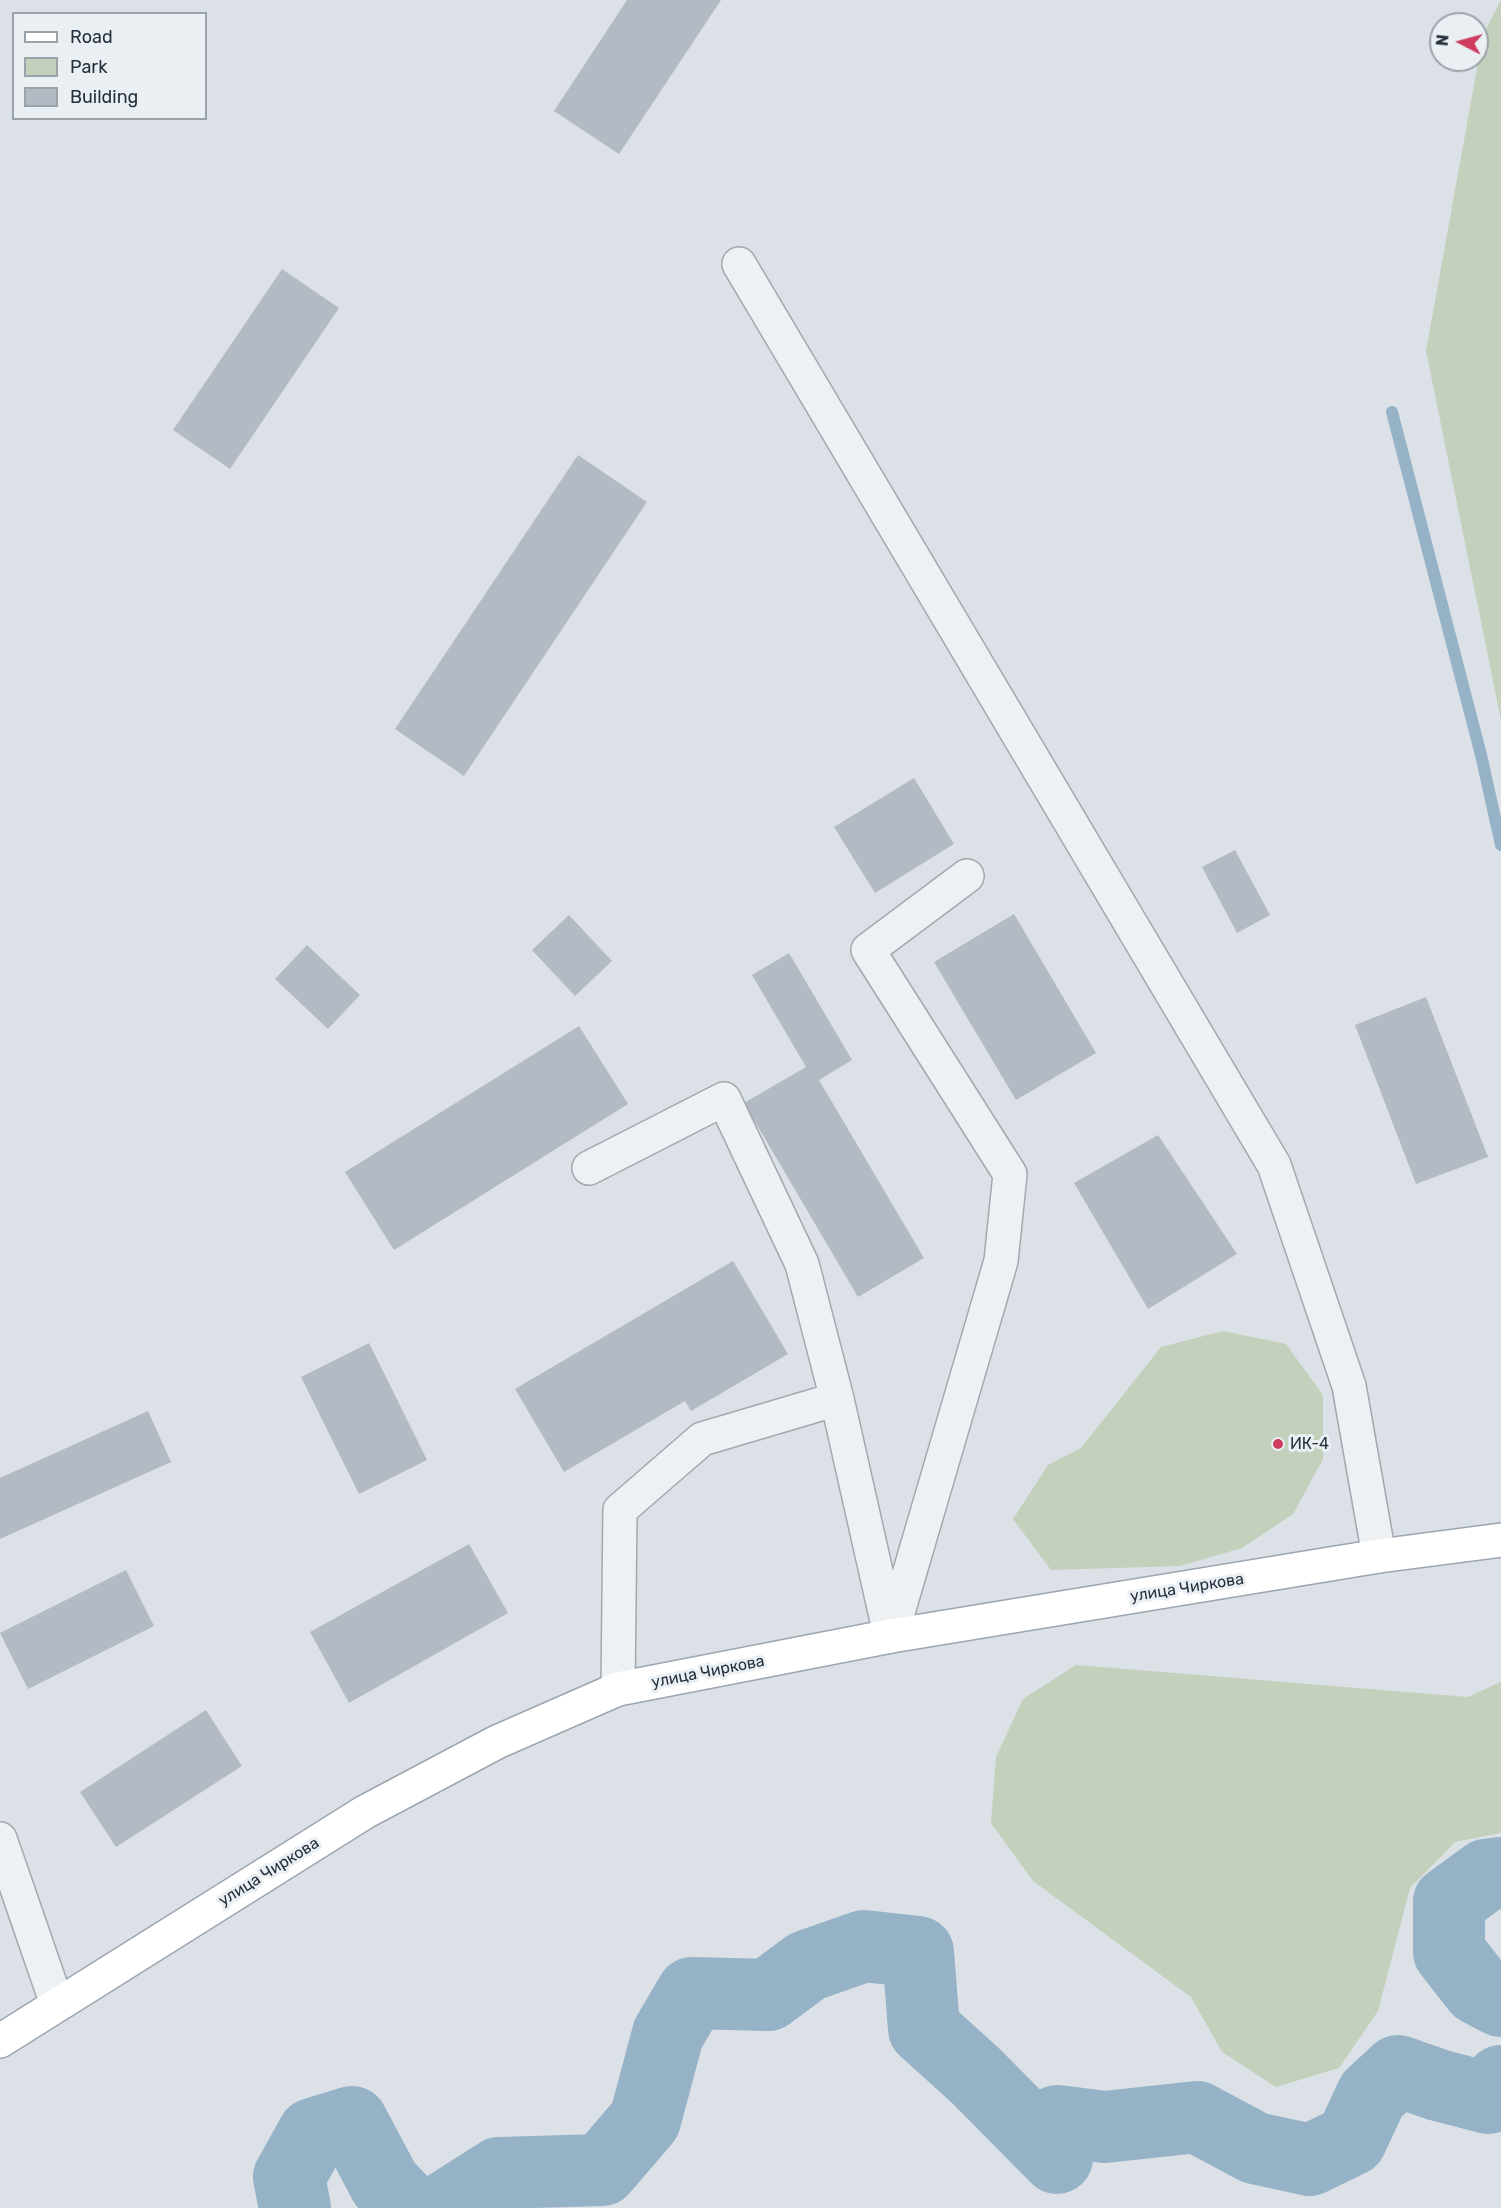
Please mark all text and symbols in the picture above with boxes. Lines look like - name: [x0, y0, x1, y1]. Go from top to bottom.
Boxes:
- legend: [12, 12, 207, 120]
- north arrow: [1429, 12, 1489, 72]
- text: Road: [70, 26, 113, 48]
- text: N: [1433, 34, 1453, 47]
- text: Park: [70, 56, 107, 78]
- text: Building: [70, 86, 138, 108]
- place label: ИК-4: [1290, 1434, 1329, 1454]
- marker: ИК-4: [1271, 1437, 1285, 1451]
- street label: улица Чиркова: [1129, 1570, 1245, 1606]
- street label: улица Чиркова: [650, 1652, 766, 1692]
- street label: улица Чиркова: [215, 1833, 323, 1911]

